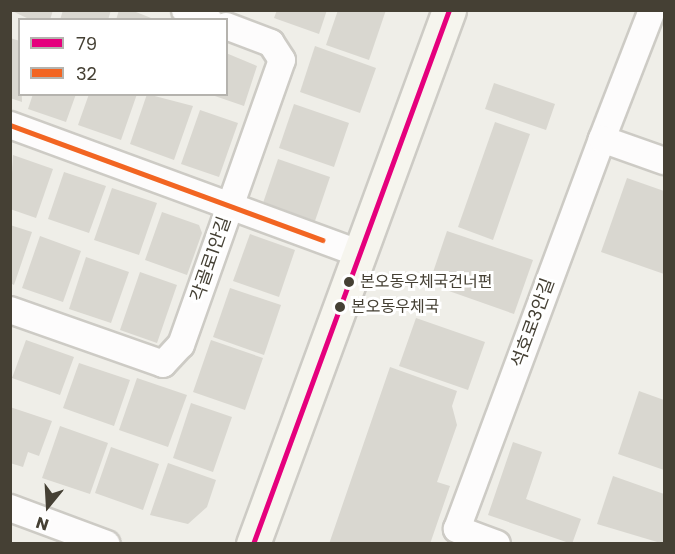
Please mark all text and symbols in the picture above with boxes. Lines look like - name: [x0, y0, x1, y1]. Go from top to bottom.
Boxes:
- legend: [18, 18, 228, 96]
- text: 79: [76, 31, 97, 56]
- text: 32: [76, 61, 97, 86]
- street label: 각골로1안길: [186, 214, 236, 304]
- place label: 본오동우체국건너편: [360, 272, 492, 292]
- street label: 석호로3안길: [507, 275, 559, 371]
- marker: 본오동우체국건너편: [343, 276, 355, 288]
- place label: 본오동우체국: [351, 297, 439, 317]
- marker: 본오동우체국: [334, 301, 346, 313]
- north arrow: [18, 476, 78, 536]
- text: N: [33, 511, 52, 536]

